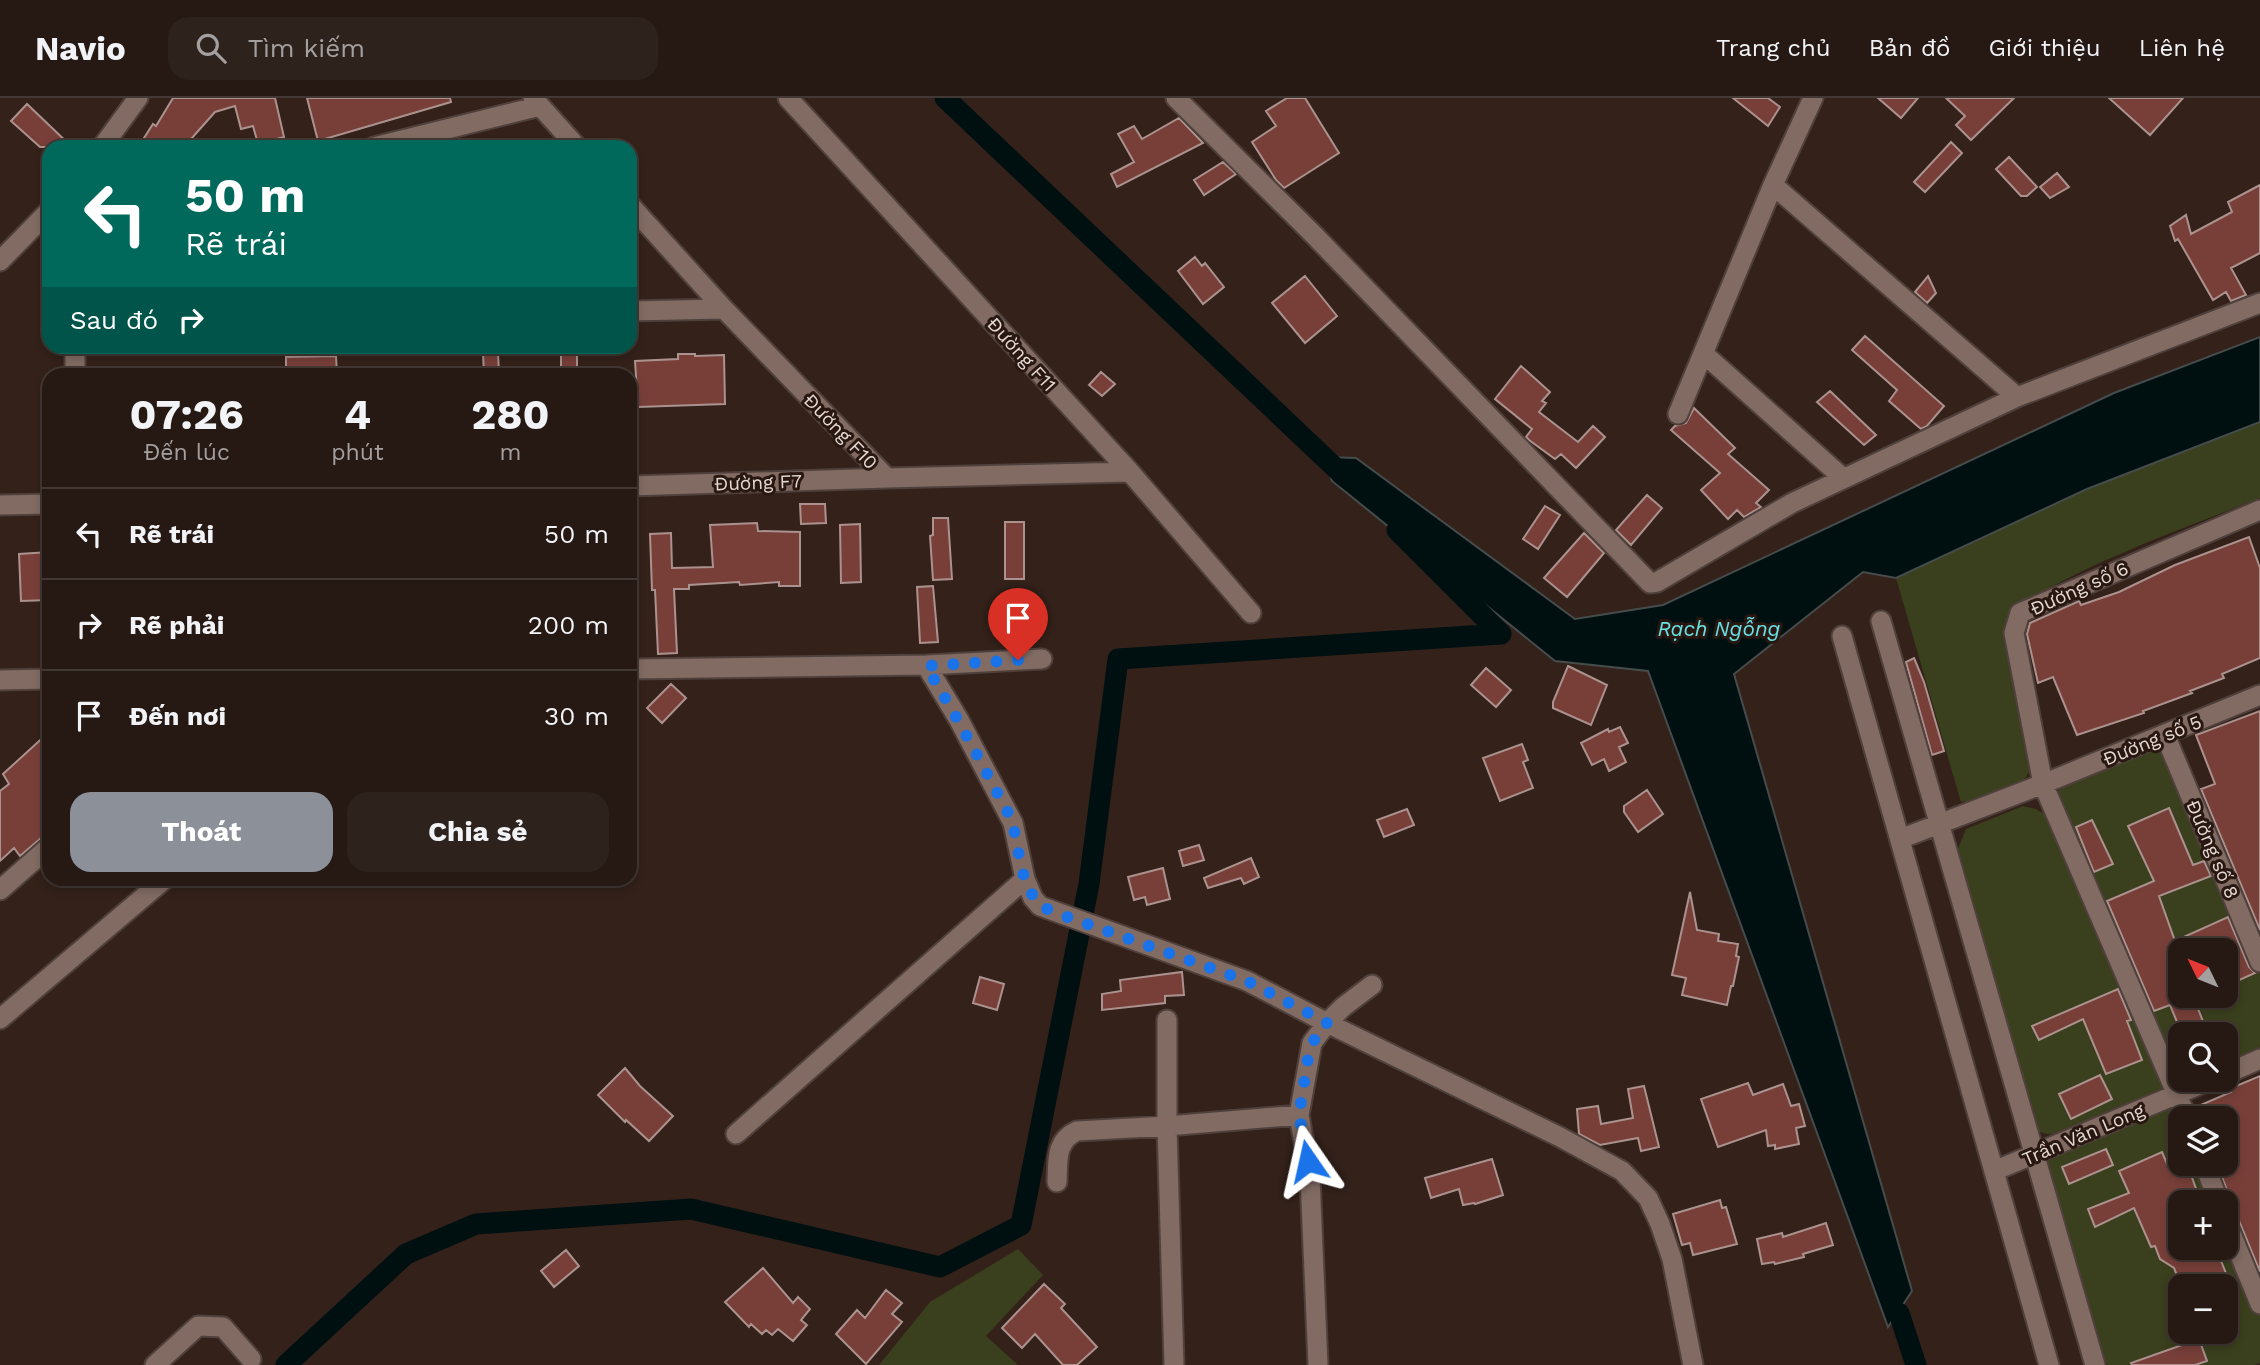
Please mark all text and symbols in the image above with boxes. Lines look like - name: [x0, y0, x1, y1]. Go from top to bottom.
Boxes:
- search box: [168, 17, 658, 80]
- text: Navio: [35, 29, 126, 68]
- icon: search: [192, 29, 230, 67]
- text: Tìm kiếm: [248, 33, 365, 63]
- text: Trang chủ: [1716, 34, 1831, 62]
- text: Bản đồ: [1869, 34, 1950, 62]
- text: Giới thiệu: [1988, 34, 2101, 62]
- text: Liên hệ: [2139, 34, 2225, 62]
- text: 50 m: [185, 166, 305, 224]
- icon: left: [70, 168, 161, 259]
- text: Rẽ trái: [185, 225, 287, 263]
- icon: right: [172, 301, 210, 339]
- text: Sau đó: [70, 305, 158, 335]
- street label: Đường F11: [982, 312, 1061, 396]
- street label: Đường F10: [799, 389, 882, 474]
- text: 07:26: [129, 390, 244, 439]
- text: 4: [344, 390, 371, 439]
- text: 280: [471, 390, 550, 439]
- text: Đến lúc: [143, 439, 230, 466]
- text: phút: [331, 439, 384, 466]
- text: m: [499, 439, 521, 466]
- street label: Đường F7: [714, 469, 802, 496]
- icon: left: [70, 515, 108, 553]
- text: Rẽ trái: [129, 519, 214, 549]
- text: 50 m: [544, 519, 609, 549]
- street label: Đường số 6: [2027, 557, 2132, 620]
- pin: [988, 588, 1048, 660]
- icon: arrive: [999, 599, 1037, 637]
- icon: right: [70, 606, 108, 644]
- text: Rẽ phải: [129, 610, 224, 640]
- text: 200 m: [528, 610, 609, 640]
- water label: Rạch Ngỗng: [1658, 616, 1781, 641]
- icon: arrive: [70, 697, 108, 735]
- text: Đến nơi: [129, 701, 226, 731]
- text: 30 m: [544, 701, 609, 731]
- street label: Đường số 5: [2099, 710, 2205, 771]
- button: Thoát: [70, 792, 333, 872]
- button: Chia sẻ: [347, 792, 609, 872]
- street label: Đường số 8: [2181, 796, 2244, 902]
- north arrow: [2168, 938, 2238, 1008]
- map controls: [2168, 938, 2238, 1344]
- button: search: [2168, 1022, 2238, 1092]
- street label: Trần Văn Long: [2019, 1098, 2149, 1171]
- button: layers: [2168, 1106, 2238, 1176]
- position arrow: [1271, 1124, 1345, 1198]
- button: +: [2168, 1190, 2238, 1260]
- button: −: [2168, 1274, 2238, 1344]

